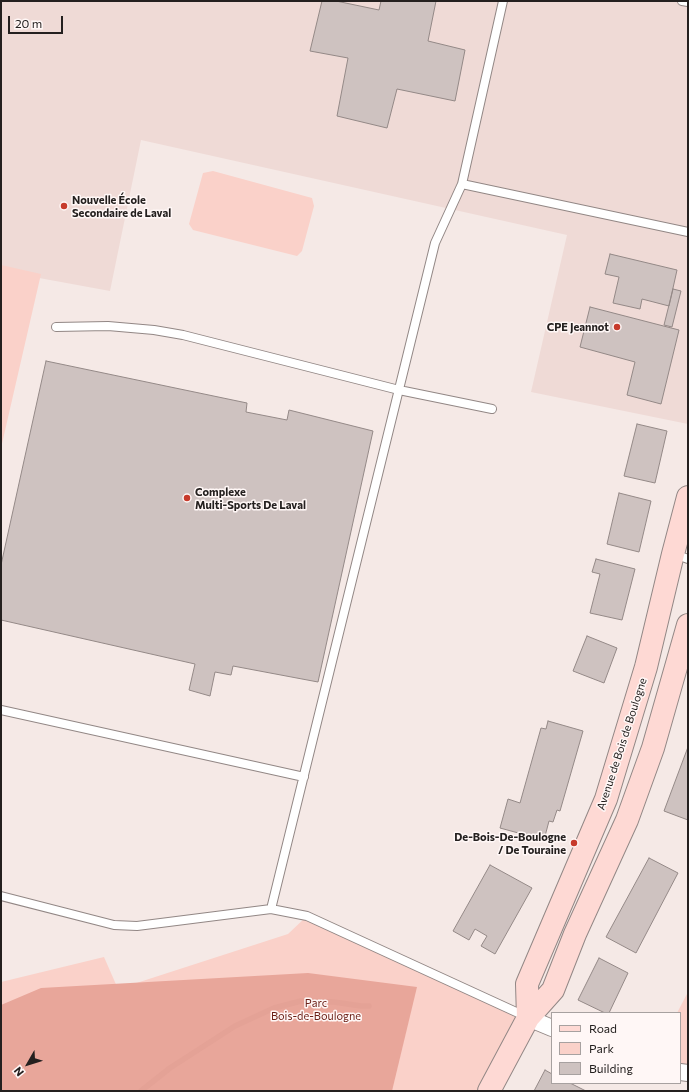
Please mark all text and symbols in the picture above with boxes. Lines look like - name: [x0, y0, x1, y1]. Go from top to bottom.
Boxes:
- scale bar: [10, 8, 65, 34]
- text: 20 m: [15, 16, 42, 30]
- place label: Nouvelle École Secondaire de Laval: [72, 193, 171, 219]
- marker: Nouvelle École Secondaire de Laval: [59, 201, 69, 211]
- place label: CPE Jeannot: [547, 320, 609, 334]
- marker: CPE Jeannot: [612, 322, 622, 332]
- place label: Complexe Multi-Sports De Laval: [195, 485, 306, 511]
- marker: Complexe Multi-Sports De Laval: [182, 493, 192, 503]
- street label: Avenue de Bois de Boulogne: [594, 676, 650, 812]
- place label: De-Bois-De-Boulogne / De Touraine: [454, 830, 566, 856]
- marker: De-Bois-De-Boulogne / De Touraine: [569, 838, 579, 848]
- park label: Parc Bois-de-Boulogne: [271, 996, 361, 1022]
- legend: [551, 1012, 681, 1084]
- text: Road: [589, 1021, 617, 1035]
- text: Park: [589, 1041, 614, 1055]
- north arrow: [8, 1044, 48, 1084]
- text: Building: [589, 1061, 633, 1075]
- text: N: [11, 1065, 26, 1079]

